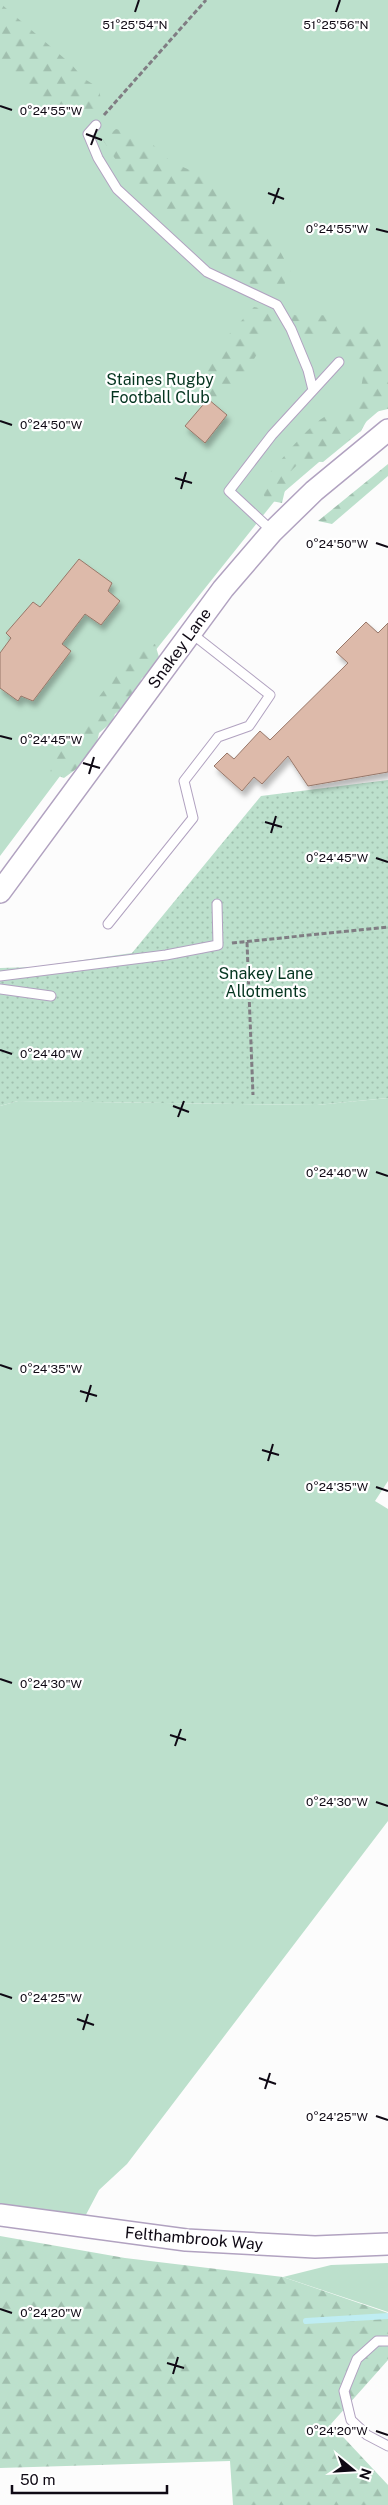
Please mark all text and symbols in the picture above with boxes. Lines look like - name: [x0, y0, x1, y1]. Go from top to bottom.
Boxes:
- text: 51°25'54"N: [102, 18, 168, 32]
- text: 51°25'56"N: [303, 18, 369, 32]
- text: 0°24'55"W: [20, 104, 83, 118]
- text: 0°24'55"W: [306, 222, 369, 236]
- park label: Staines Rugby Football Club: [106, 370, 214, 407]
- text: 0°24'50"W: [20, 418, 83, 432]
- text: 0°24'50"W: [306, 537, 369, 551]
- street label: Snakey Lane: [144, 604, 215, 692]
- text: 0°24'45"W: [20, 733, 83, 747]
- text: 0°24'45"W: [306, 851, 369, 865]
- park label: Snakey Lane Allotments: [219, 964, 313, 1001]
- text: 0°24'40"W: [20, 1047, 83, 1061]
- text: 0°24'40"W: [306, 1166, 369, 1180]
- text: 0°24'35"W: [20, 1362, 83, 1376]
- text: 0°24'35"W: [306, 1480, 369, 1494]
- text: 0°24'30"W: [20, 1677, 83, 1691]
- text: 0°24'30"W: [306, 1795, 369, 1809]
- text: 0°24'25"W: [20, 1991, 83, 2005]
- text: 0°24'25"W: [306, 2110, 369, 2124]
- street label: Felthambrook Way: [124, 2223, 264, 2254]
- text: 0°24'20"W: [20, 2306, 82, 2320]
- text: 0°24'20"W: [306, 2424, 368, 2438]
- north arrow: [328, 2445, 378, 2495]
- scale bar: [12, 2462, 168, 2494]
- text: N: [356, 2466, 375, 2482]
- text: 50 m: [20, 2471, 55, 2488]

